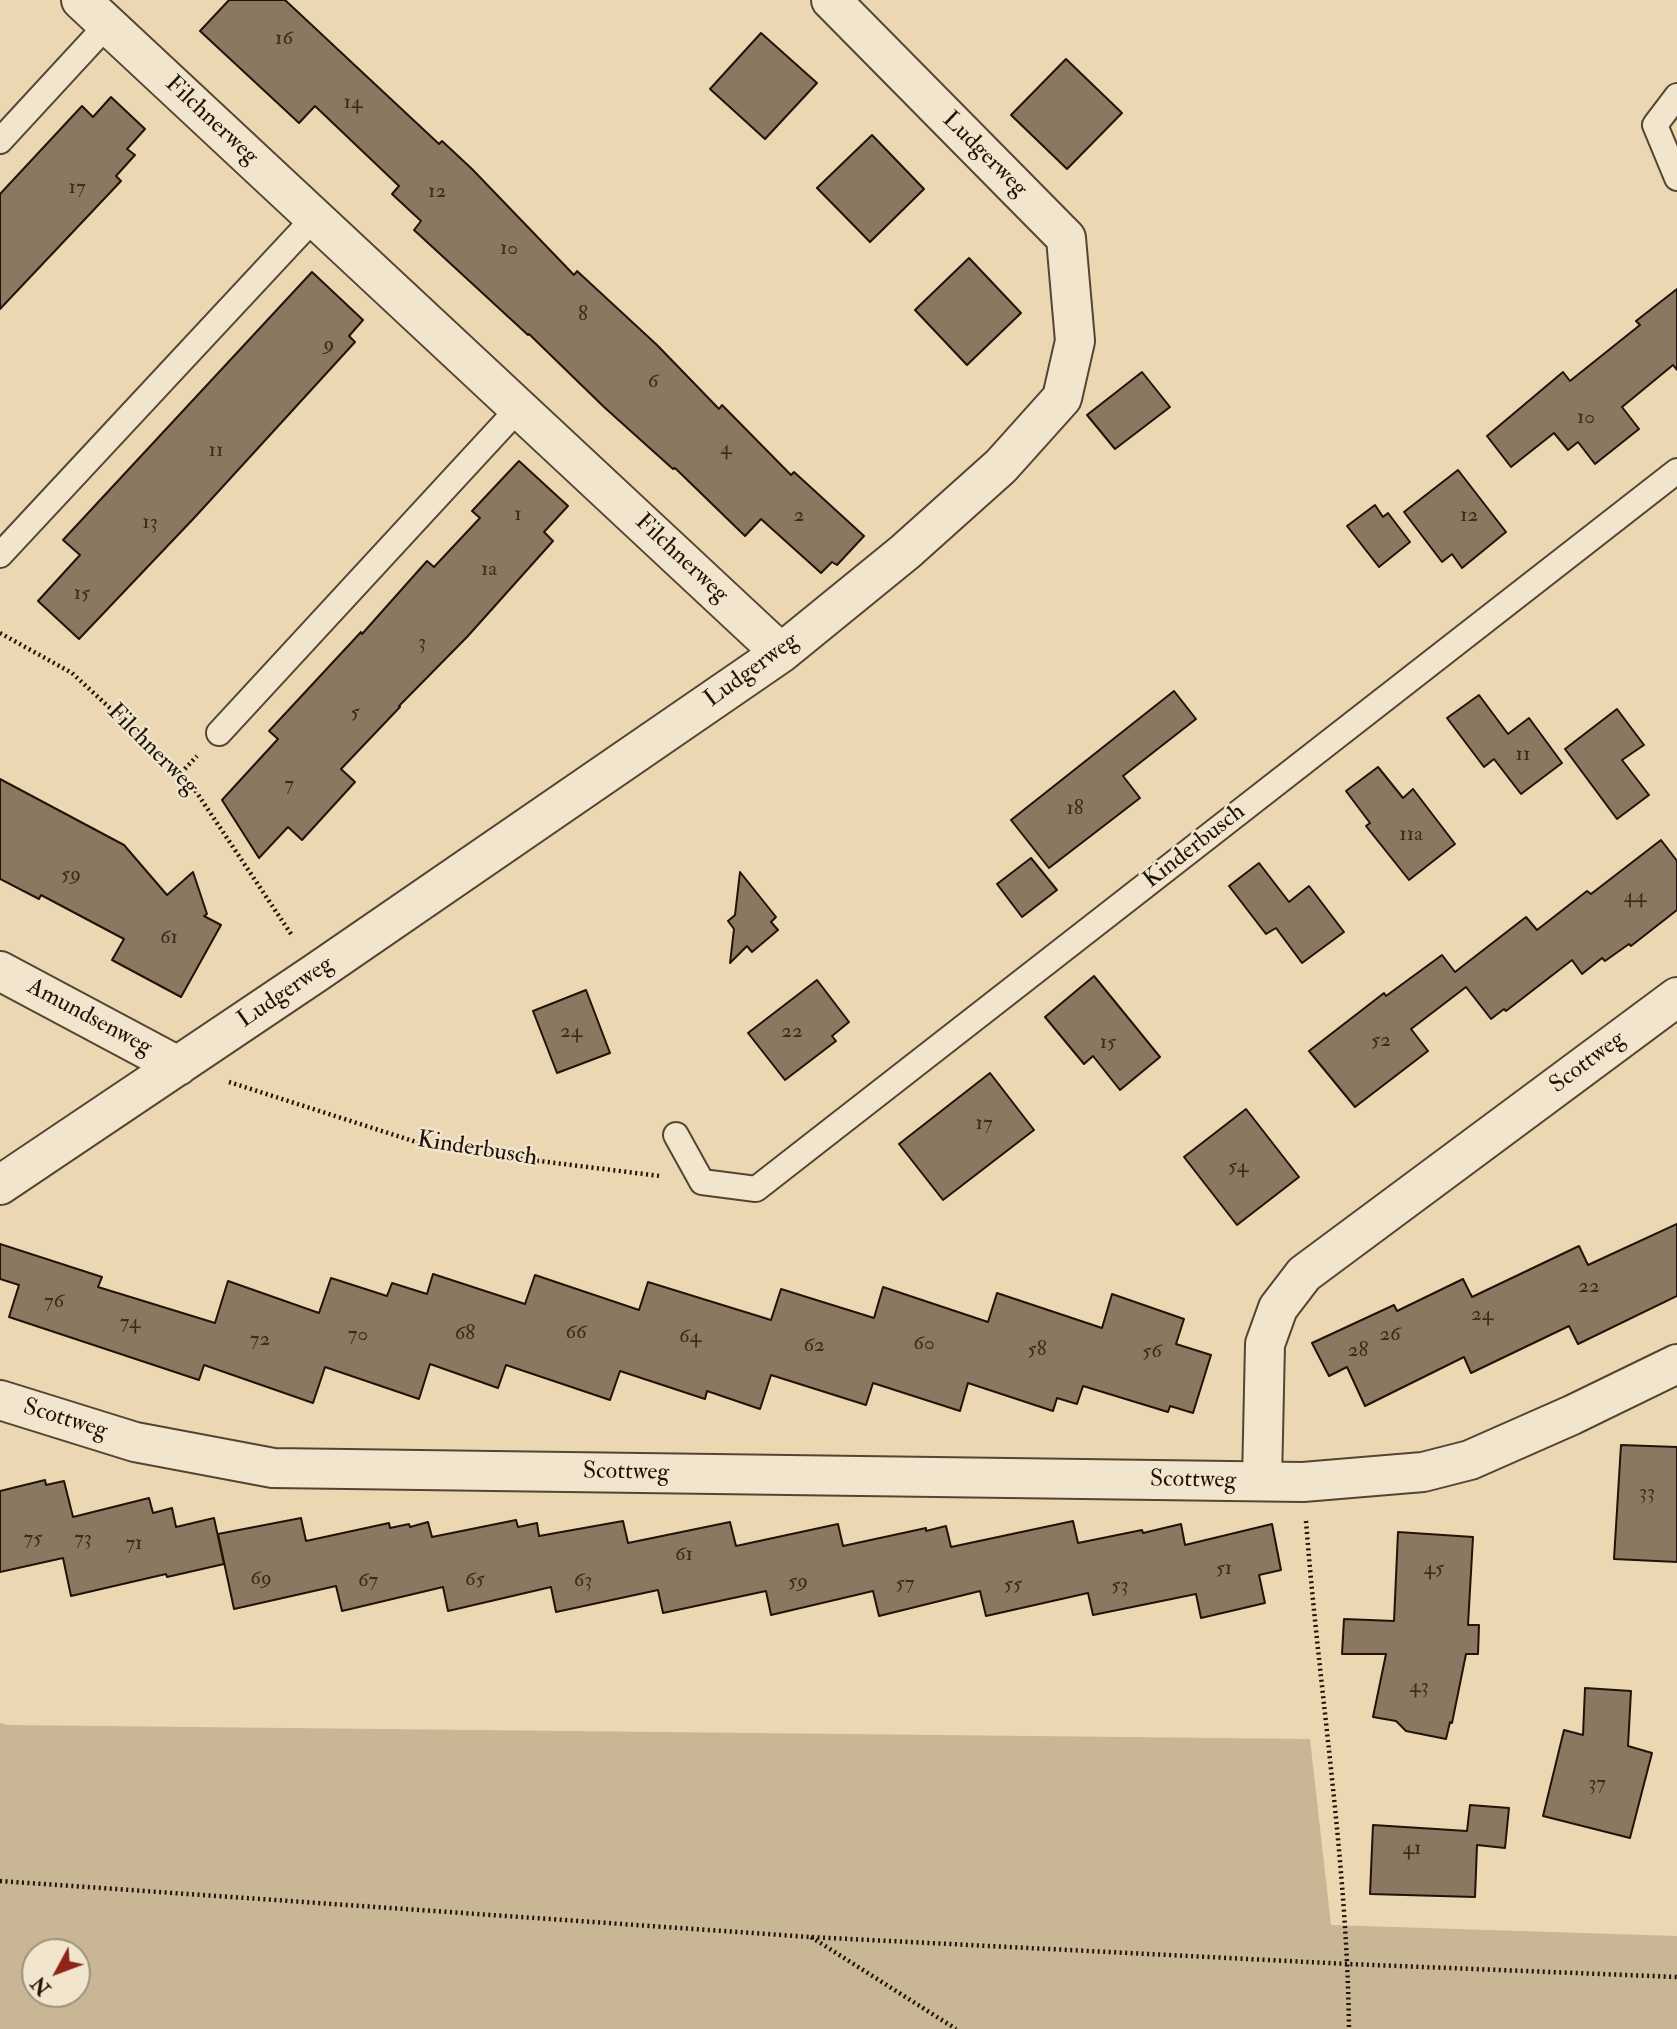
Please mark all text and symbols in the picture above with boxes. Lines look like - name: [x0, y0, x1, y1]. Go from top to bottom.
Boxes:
- house number: 16: [275, 26, 293, 52]
- street label: Filchnerweg: [158, 70, 264, 172]
- house number: 14: [344, 90, 362, 116]
- street label: Ludgerweg: [935, 106, 1033, 204]
- house number: 17: [68, 175, 86, 201]
- house number: 12: [428, 179, 446, 205]
- house number: 10: [500, 236, 518, 262]
- house number: 8: [578, 302, 588, 328]
- house number: 9: [324, 332, 334, 358]
- house number: 6: [648, 369, 658, 395]
- house number: 10: [1577, 405, 1595, 431]
- house number: 4: [720, 436, 732, 462]
- house number: 11: [209, 438, 223, 464]
- house number: 1: [514, 502, 522, 528]
- house number: 2: [794, 503, 804, 529]
- house number: 12: [1460, 503, 1478, 529]
- street label: Filchnerweg: [628, 508, 734, 610]
- house number: 13: [142, 510, 158, 536]
- house number: 1a: [481, 557, 497, 583]
- house number: 15: [74, 581, 90, 607]
- street label: Ludgerweg: [699, 627, 805, 715]
- house number: 3: [418, 630, 426, 656]
- street label: Filchnerweg: [100, 698, 204, 802]
- house number: 5: [350, 700, 360, 726]
- house number: 11: [1516, 742, 1530, 768]
- house number: 7: [284, 772, 294, 798]
- house number: 18: [1066, 796, 1084, 822]
- street label: Kinderbusch: [1139, 798, 1251, 896]
- house number: 11a: [1399, 822, 1423, 848]
- house number: 59: [61, 862, 81, 888]
- house number: 44: [1624, 884, 1646, 910]
- house number: 61: [160, 925, 178, 951]
- street label: Ludgerweg: [233, 951, 339, 1035]
- street label: Amundsenweg: [22, 973, 156, 1063]
- house number: 24: [560, 1019, 582, 1045]
- house number: 22: [781, 1019, 803, 1045]
- street label: Scottweg: [1545, 1025, 1631, 1101]
- house number: 52: [1371, 1028, 1391, 1054]
- house number: 15: [1100, 1030, 1116, 1056]
- house number: 17: [975, 1111, 993, 1137]
- street label: Kinderbusch: [415, 1126, 539, 1174]
- house number: 54: [1228, 1154, 1248, 1180]
- house number: 22: [1578, 1274, 1600, 1300]
- house number: 76: [44, 1289, 64, 1315]
- house number: 24: [1471, 1302, 1493, 1328]
- house number: 74: [120, 1310, 140, 1336]
- house number: 66: [565, 1320, 587, 1346]
- house number: 68: [455, 1321, 475, 1347]
- house number: 70: [348, 1322, 368, 1348]
- house number: 26: [1379, 1322, 1401, 1348]
- house number: 64: [679, 1324, 701, 1350]
- house number: 72: [250, 1327, 270, 1353]
- house number: 60: [913, 1331, 935, 1357]
- house number: 62: [803, 1333, 825, 1359]
- house number: 58: [1027, 1337, 1047, 1363]
- house number: 28: [1348, 1338, 1368, 1364]
- house number: 56: [1142, 1339, 1162, 1365]
- street label: Scottweg: [19, 1394, 111, 1446]
- street label: Scottweg: [582, 1458, 670, 1488]
- street label: Scottweg: [1149, 1466, 1237, 1496]
- house number: 33: [1639, 1480, 1655, 1506]
- house number: 75: [24, 1526, 42, 1552]
- house number: 73: [74, 1526, 92, 1552]
- house number: 71: [125, 1531, 143, 1557]
- house number: 61: [675, 1542, 693, 1568]
- house number: 51: [1216, 1556, 1232, 1582]
- house number: 45: [1424, 1556, 1444, 1582]
- house number: 69: [250, 1566, 272, 1592]
- house number: 65: [465, 1567, 485, 1593]
- house number: 67: [358, 1568, 378, 1594]
- house number: 63: [574, 1568, 592, 1594]
- house number: 59: [788, 1569, 808, 1595]
- house number: 57: [896, 1571, 914, 1597]
- house number: 55: [1004, 1572, 1022, 1598]
- house number: 53: [1111, 1573, 1129, 1599]
- house number: 43: [1409, 1674, 1429, 1700]
- house number: 37: [1588, 1771, 1606, 1797]
- house number: 41: [1403, 1836, 1421, 1862]
- north arrow: [21, 1938, 91, 2008]
- text: N: [27, 1971, 56, 2000]

